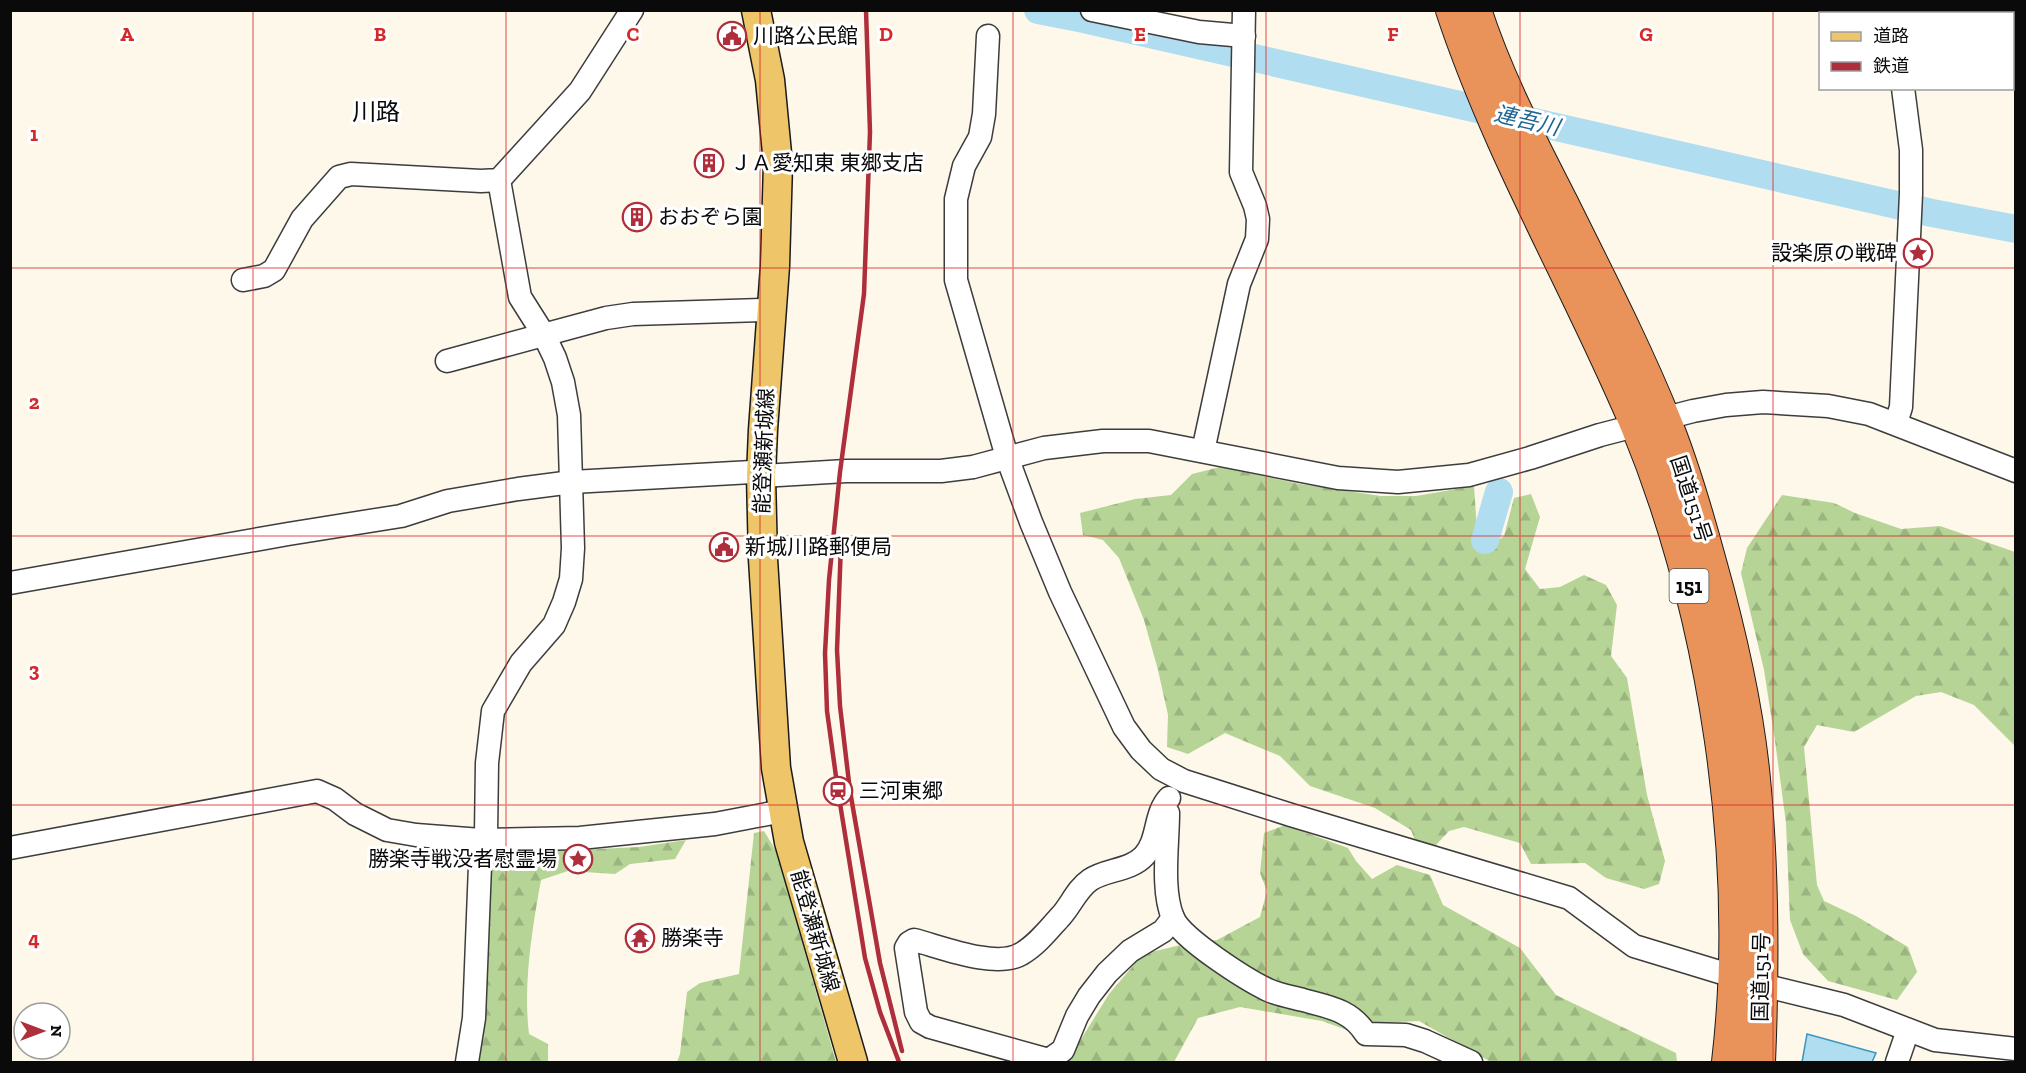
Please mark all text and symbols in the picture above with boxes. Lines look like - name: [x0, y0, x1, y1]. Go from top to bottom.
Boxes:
- legend: [1819, 12, 2014, 90]
- public building icon: 川路公民館: [716, 20, 748, 52]
- text: A: [120, 22, 134, 46]
- text: B: [374, 22, 386, 46]
- text: C: [627, 22, 640, 46]
- text: D: [879, 22, 893, 46]
- text: E: [1134, 22, 1146, 46]
- text: F: [1387, 22, 1399, 46]
- text: G: [1639, 22, 1653, 46]
- place label: 川路公民館: [753, 23, 858, 48]
- text: 道路: [1873, 25, 1909, 47]
- text: 鉄道: [1873, 55, 1909, 77]
- district label: 川路: [352, 97, 400, 126]
- water label: 連吾川: [1492, 100, 1564, 142]
- text: 1: [30, 122, 38, 146]
- building icon: ＪＡ愛知東 東郷支店: [693, 147, 725, 179]
- place label: ＪＡ愛知東 東郷支店: [730, 150, 924, 175]
- building icon: おおぞら園: [621, 201, 653, 233]
- place label: おおぞら園: [658, 204, 763, 229]
- place icon: 設楽原の戦碑: [1902, 237, 1934, 269]
- place label: 設楽原の戦碑: [1771, 240, 1897, 265]
- street label: 能登瀬新城線: [749, 388, 778, 514]
- text: 2: [29, 390, 40, 414]
- street label: 国道151号: [1666, 452, 1717, 545]
- public building icon: 新城川路郵便局: [708, 531, 740, 563]
- place label: 新城川路郵便局: [745, 534, 892, 559]
- road number: 151: [1670, 569, 1708, 603]
- text: 3: [29, 658, 40, 682]
- station icon: 三河東郷: [822, 775, 854, 807]
- place label: 三河東郷: [859, 778, 943, 803]
- place icon: 勝楽寺戦没者慰霊場: [562, 843, 594, 875]
- place label: 勝楽寺戦没者慰霊場: [368, 846, 557, 871]
- street label: 能登瀬新城線: [786, 867, 845, 995]
- temple icon: 勝楽寺: [624, 922, 656, 954]
- place label: 勝楽寺: [661, 925, 724, 950]
- text: 4: [28, 927, 40, 951]
- street label: 国道151号: [1747, 932, 1774, 1022]
- north arrow: [12, 1001, 72, 1061]
- text: N: [47, 1025, 66, 1037]

